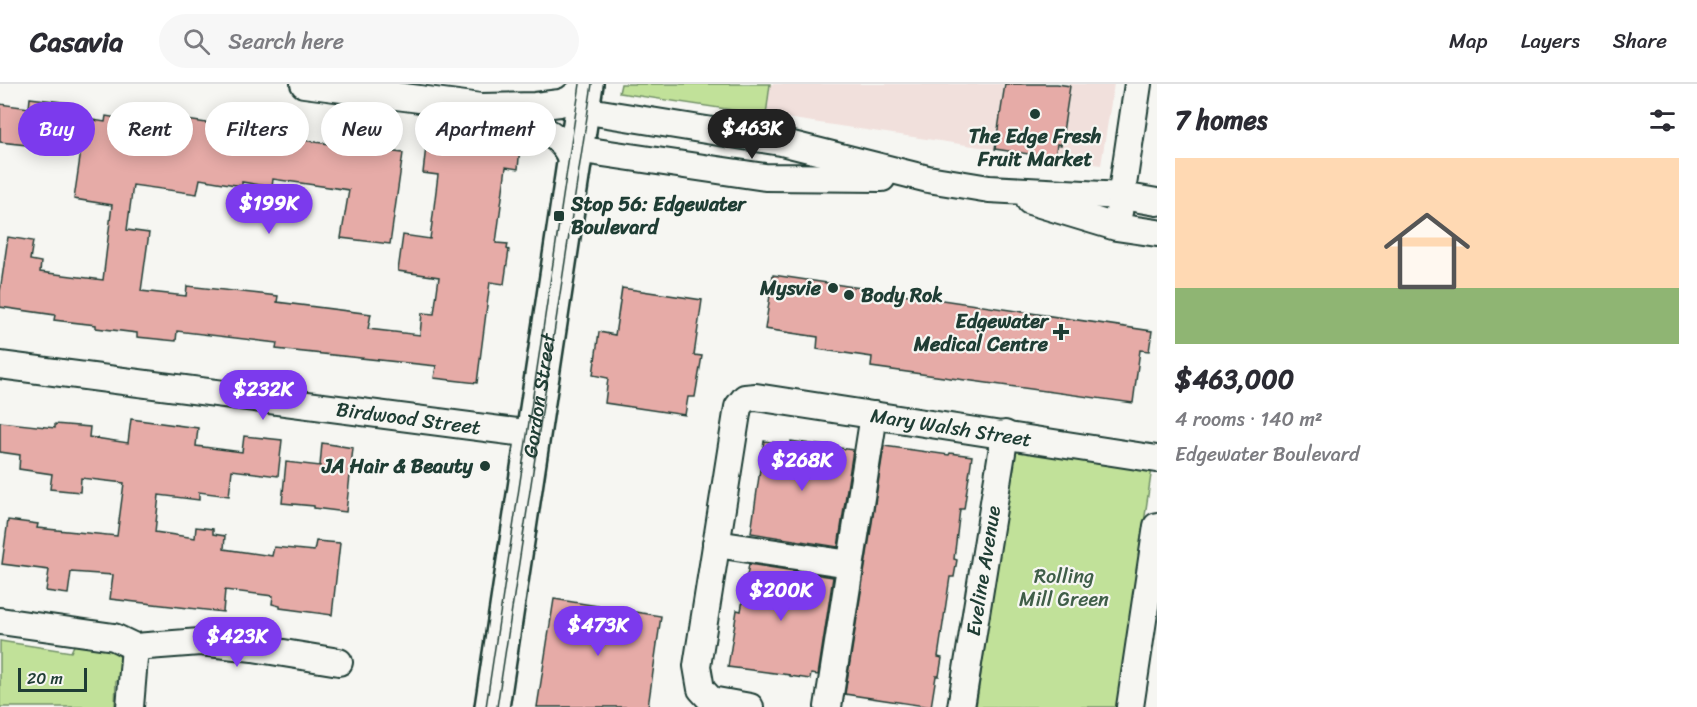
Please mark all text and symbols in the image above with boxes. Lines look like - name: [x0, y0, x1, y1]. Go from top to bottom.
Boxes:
- search box: [159, 14, 579, 68]
- text: Casavia: [30, 17, 123, 66]
- text: Search here: [228, 22, 344, 61]
- text: Map: [1449, 22, 1488, 60]
- text: Layers: [1521, 22, 1580, 60]
- text: Share: [1613, 22, 1667, 60]
- icon: search: [180, 25, 213, 58]
- text: 7 homes: [1175, 97, 1267, 143]
- chip: Buy: [18, 102, 95, 156]
- chip: Rent: [107, 102, 193, 156]
- chip: Filters: [205, 102, 309, 156]
- chip: New: [321, 102, 403, 156]
- chip: Apartment: [415, 102, 556, 156]
- icon: filters: [1646, 104, 1679, 137]
- marker: The Edge Fresh Fruit Market: [1028, 107, 1042, 121]
- pin: $463K: [710, 109, 794, 160]
- text: $463K: [722, 111, 782, 146]
- place label: The Edge Fresh Fruit Market: [969, 119, 1102, 177]
- pin: $199K: [227, 184, 311, 235]
- text: $199K: [240, 186, 298, 221]
- place label: Stop 56: Edgewater Boulevard: [570, 187, 747, 245]
- icon: home: [1373, 197, 1481, 305]
- marker: Stop 56: Edgewater Boulevard: [552, 209, 566, 223]
- place label: Mysvie: [759, 271, 822, 306]
- place label: Body Rok: [861, 278, 943, 313]
- marker: Mysvie: [826, 281, 840, 295]
- marker: Body Rok: [842, 288, 856, 302]
- place label: Edgewater Medical Centre: [913, 304, 1050, 362]
- marker: Edgewater Medical Centre: [1052, 323, 1070, 341]
- street label: Gordon Street: [512, 330, 566, 460]
- text: $463,000: [1175, 356, 1294, 402]
- pin: $232K: [221, 370, 305, 421]
- text: $232K: [233, 372, 293, 407]
- street label: Birdwood Street: [334, 391, 483, 445]
- street label: Mary Walsh Street: [868, 397, 1035, 457]
- text: 4 rooms · 140 m²: [1175, 402, 1323, 437]
- text: Edgewater Boulevard: [1175, 437, 1360, 472]
- pin: $268K: [760, 441, 844, 492]
- text: $268K: [772, 443, 832, 478]
- place label: JA Hair & Beauty: [321, 449, 474, 484]
- marker: JA Hair & Beauty: [478, 459, 492, 473]
- street label: Eveline Avenue: [955, 503, 1011, 638]
- park label: Rolling Mill Green: [1019, 559, 1109, 617]
- pin: $200K: [739, 571, 823, 622]
- text: $200K: [750, 573, 812, 608]
- pin: $473K: [556, 606, 640, 657]
- text: $473K: [568, 608, 628, 643]
- pin: $423K: [195, 617, 279, 668]
- text: $423K: [207, 619, 267, 654]
- text: 20 m: [27, 664, 63, 693]
- scale bar: [18, 665, 87, 692]

